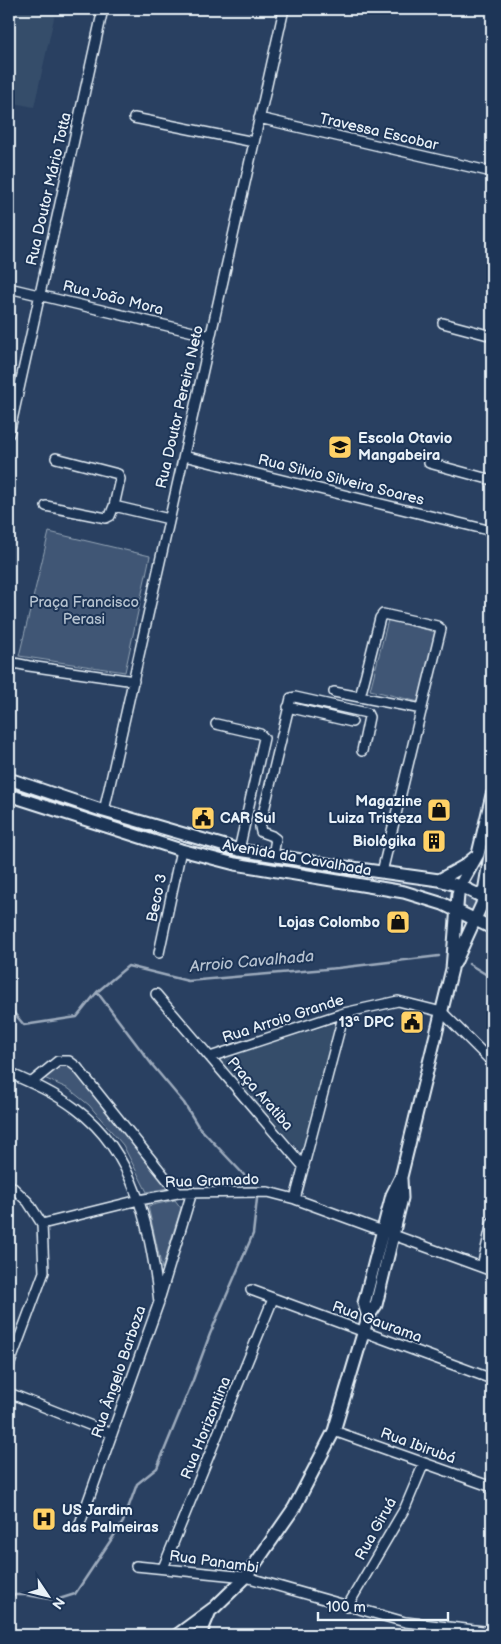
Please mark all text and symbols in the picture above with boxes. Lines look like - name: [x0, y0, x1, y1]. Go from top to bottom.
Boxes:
- street label: Travessa Escobar: [318, 109, 441, 155]
- street label: Rua Doutor Mário Totta: [22, 111, 76, 267]
- street label: Rua João Mora: [61, 276, 165, 320]
- street label: Rua Doutor Pereira Neto: [152, 324, 208, 490]
- place label: Escola Otavio Mangabeira: [358, 429, 453, 465]
- school or university icon: Escola Otavio Mangabeira: [327, 434, 353, 460]
- street label: Rua Silvio Silveira Soares: [256, 450, 427, 510]
- park label: Praça Francisco Perasi: [29, 593, 139, 629]
- place label: Magazine Luiza Tristeza: [328, 792, 422, 828]
- shop icon: Magazine Luiza Tristeza: [426, 797, 452, 823]
- public building icon: CAR Sul: [190, 805, 216, 831]
- place label: CAR Sul: [220, 809, 275, 828]
- building icon: Biológika: [421, 828, 447, 854]
- place label: Biológika: [353, 832, 416, 851]
- street label: Avenida da Cavalhada: [221, 836, 373, 880]
- street label: Beco 3: [143, 872, 171, 924]
- shop icon: Lojas Colombo: [385, 909, 411, 935]
- place label: Lojas Colombo: [278, 913, 380, 932]
- water label: Arroio Cavalhada: [188, 947, 315, 977]
- street label: Rua Arroio Grande: [220, 990, 346, 1048]
- public building icon: 13ª DPC: [399, 1009, 425, 1035]
- place label: 13ª DPC: [338, 1013, 394, 1032]
- street label: Praça Aratiba: [223, 1053, 297, 1135]
- street label: Rua Gramado: [164, 1170, 260, 1192]
- street label: Rua Gaurama: [330, 1297, 424, 1347]
- street label: Rua Ângelo Barboza: [87, 1303, 151, 1441]
- street label: Rua Horizontina: [177, 1374, 235, 1482]
- street label: Rua Ibirubá: [378, 1424, 458, 1468]
- street label: Rua Giruá: [351, 1494, 401, 1564]
- place label: US Jardim das Palmeiras: [62, 1501, 159, 1537]
- hospital icon: US Jardim das Palmeiras: [31, 1506, 57, 1532]
- street label: Rua Panambi: [168, 1546, 260, 1578]
- north arrow: [22, 1572, 72, 1622]
- scale bar: [318, 1589, 448, 1621]
- text: N: [48, 1594, 68, 1612]
- text: 100 m: [326, 1598, 366, 1617]

